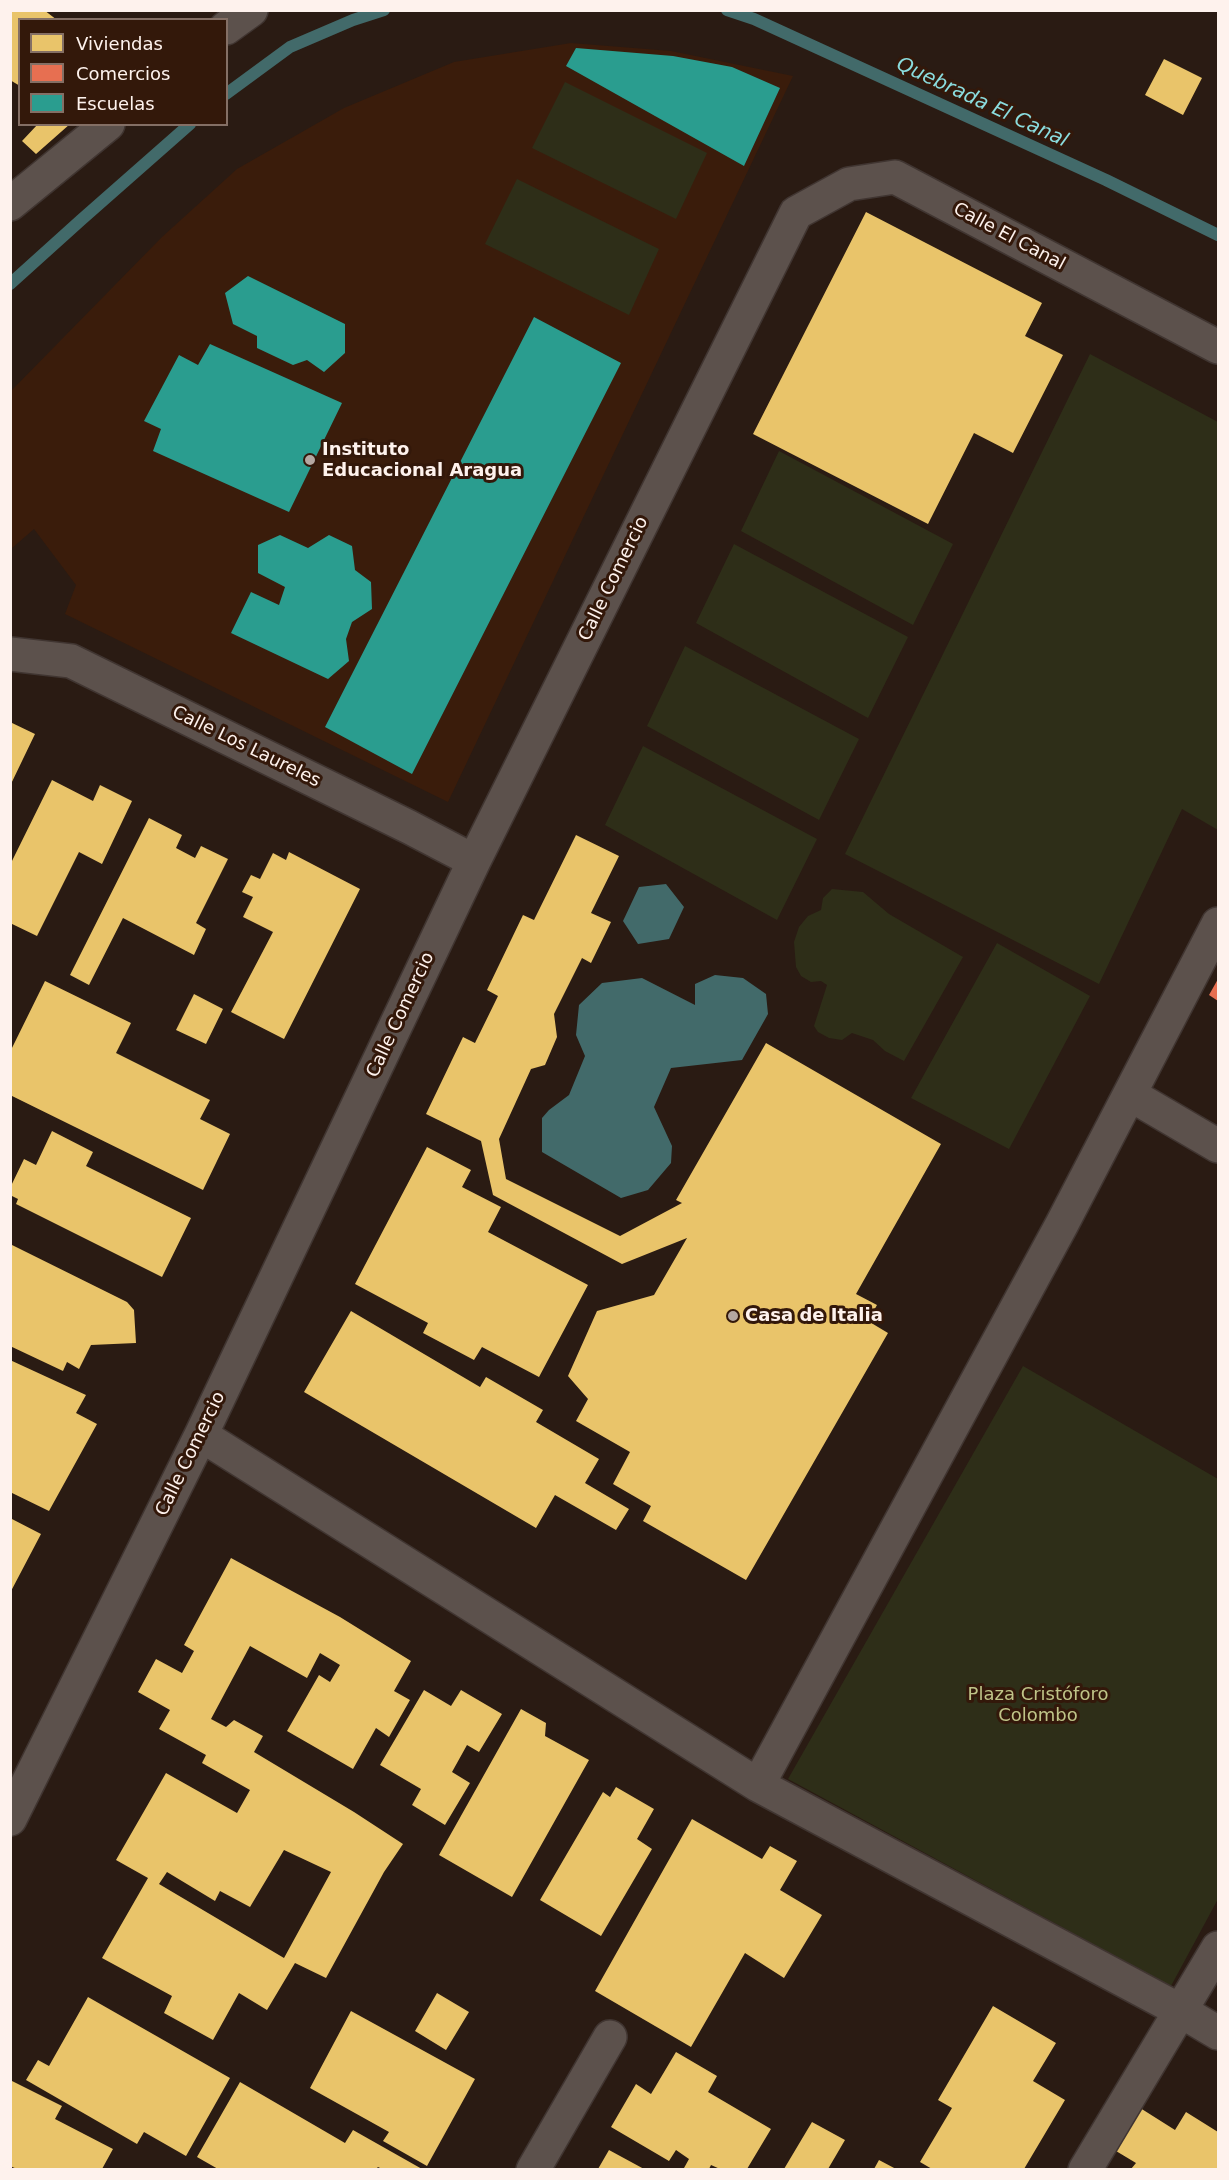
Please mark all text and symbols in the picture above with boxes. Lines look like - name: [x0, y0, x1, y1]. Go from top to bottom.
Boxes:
- legend: [18, 18, 228, 126]
- text: Viviendas: [76, 33, 163, 54]
- water label: Quebrada El Canal: [892, 53, 1072, 153]
- text: Comercios: [76, 63, 170, 84]
- text: Escuelas: [76, 93, 155, 114]
- street label: Calle El Canal: [949, 198, 1069, 276]
- place label: Instituto Educacional Aragua: [322, 439, 522, 482]
- marker: Instituto Educacional Aragua: [303, 453, 317, 467]
- street label: Calle Comercio: [575, 513, 653, 645]
- street label: Calle Los Laureles: [168, 702, 324, 792]
- street label: Calle Comercio: [363, 949, 439, 1081]
- place label: Casa de Italia: [745, 1305, 883, 1327]
- marker: Casa de Italia: [726, 1309, 740, 1323]
- street label: Calle Comercio: [152, 1388, 230, 1520]
- park label: Plaza Cristóforo Colombo: [968, 1684, 1108, 1726]

